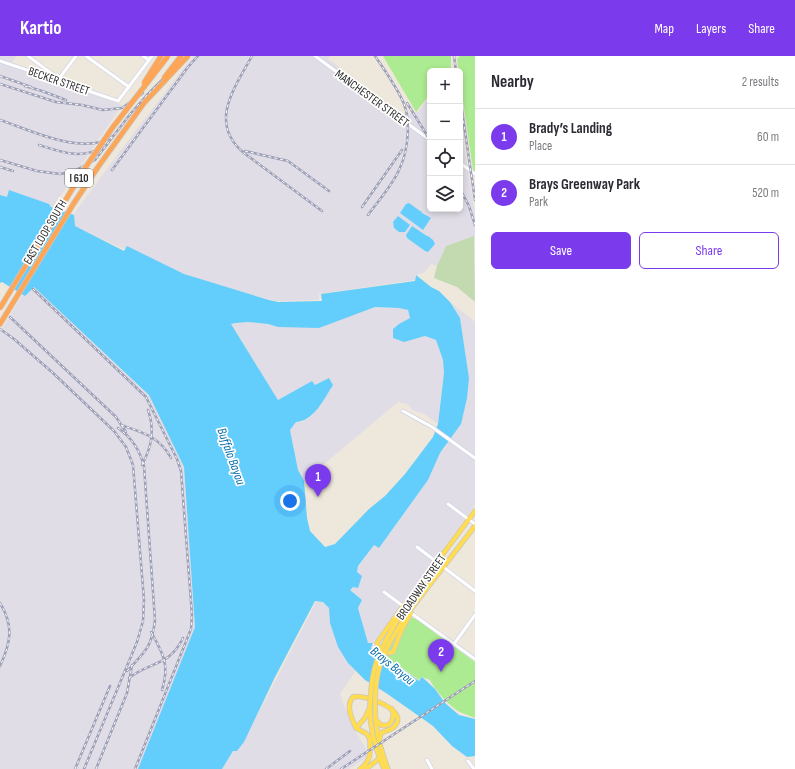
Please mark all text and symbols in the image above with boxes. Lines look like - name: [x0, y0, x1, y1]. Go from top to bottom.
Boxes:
- text: Kartio: [20, 17, 62, 40]
- text: Map: [654, 20, 674, 37]
- text: Layers: [696, 20, 726, 37]
- text: Share: [748, 20, 775, 37]
- street label: BECKER STREET: [26, 64, 92, 99]
- street label: MANCHESTER STREET: [332, 67, 412, 130]
- map controls: [427, 68, 463, 212]
- button: +: [427, 68, 463, 104]
- text: Nearby: [491, 72, 534, 92]
- text: 2 results: [742, 74, 779, 90]
- button: −: [427, 104, 463, 140]
- text: Brady’s Landing: [529, 119, 612, 138]
- text: 1: [501, 129, 507, 145]
- text: 60 m: [757, 129, 779, 145]
- text: Place: [529, 138, 552, 154]
- button: locate: [427, 140, 463, 176]
- road number: I 610: [65, 169, 93, 187]
- text: Brays Greenway Park: [529, 175, 640, 194]
- button: layers: [427, 176, 463, 212]
- text: 2: [501, 185, 507, 201]
- text: 520 m: [752, 185, 779, 201]
- text: Park: [529, 194, 548, 210]
- street label: EAST LOOP SOUTH: [20, 197, 71, 267]
- button: Save: [491, 232, 631, 269]
- button: Share: [639, 232, 779, 269]
- water label: Buffalo Bayou: [213, 426, 249, 488]
- pin: 1: [305, 464, 331, 497]
- your location: [280, 491, 300, 511]
- street label: BROADWAY STREET: [393, 551, 450, 623]
- pin: 2: [428, 639, 454, 672]
- water label: Brays Bayou: [367, 643, 418, 689]

